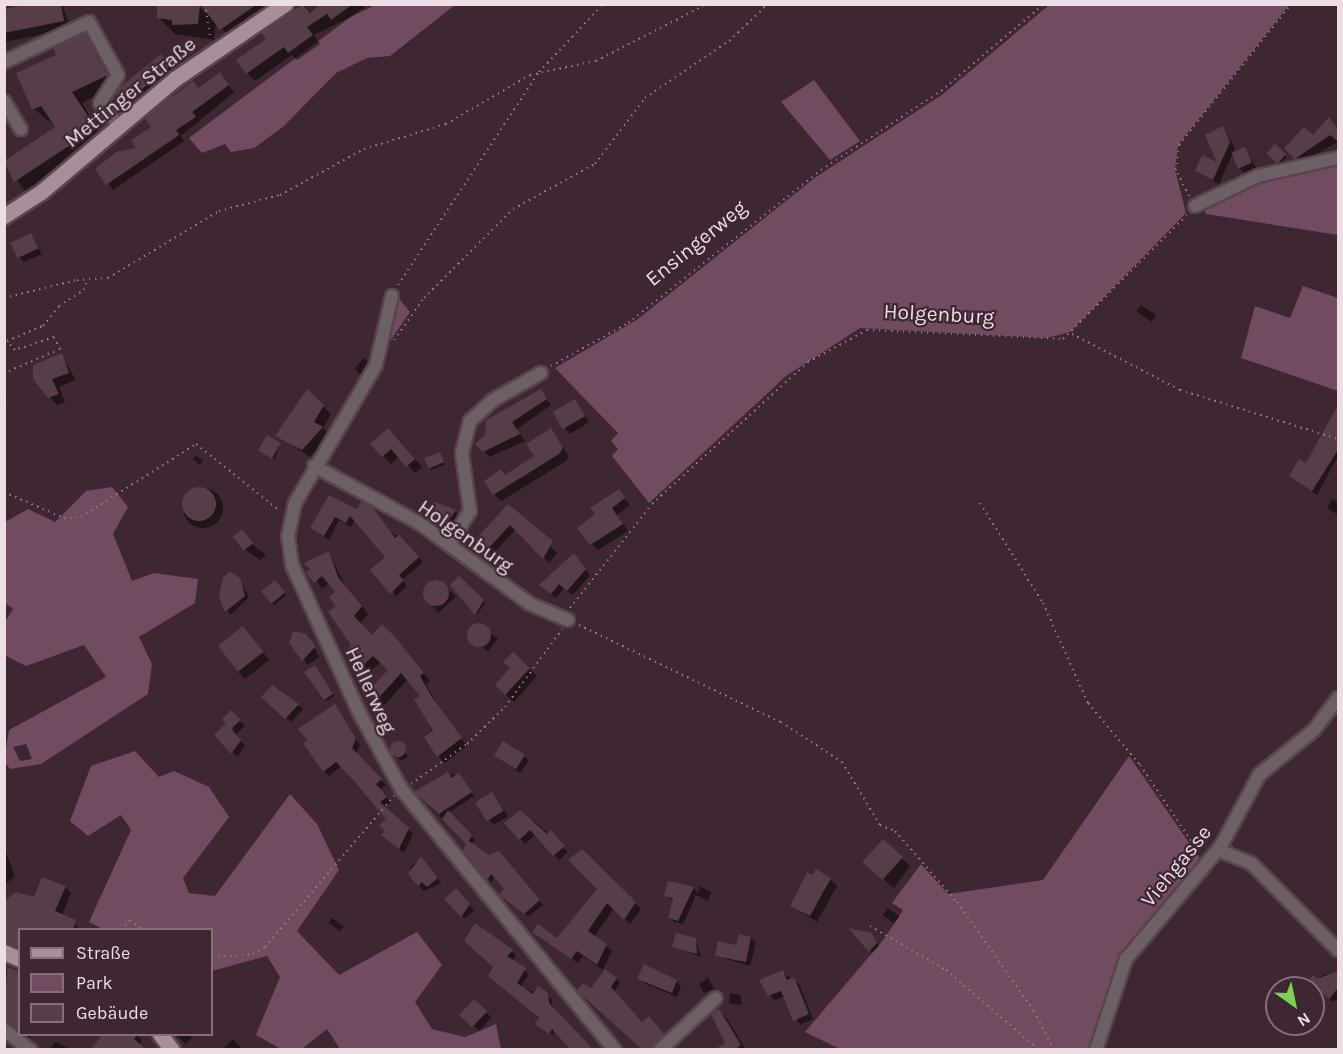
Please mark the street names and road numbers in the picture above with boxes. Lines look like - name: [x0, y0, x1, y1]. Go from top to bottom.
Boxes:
- street label: Mettinger Straße: [59, 31, 201, 153]
- street label: Ensingerweg: [640, 195, 752, 291]
- street label: Holgenburg: [883, 299, 995, 329]
- street label: Holgenburg: [413, 494, 519, 578]
- street label: Hellerweg: [340, 643, 402, 737]
- street label: Viehgasse: [1135, 820, 1217, 912]

